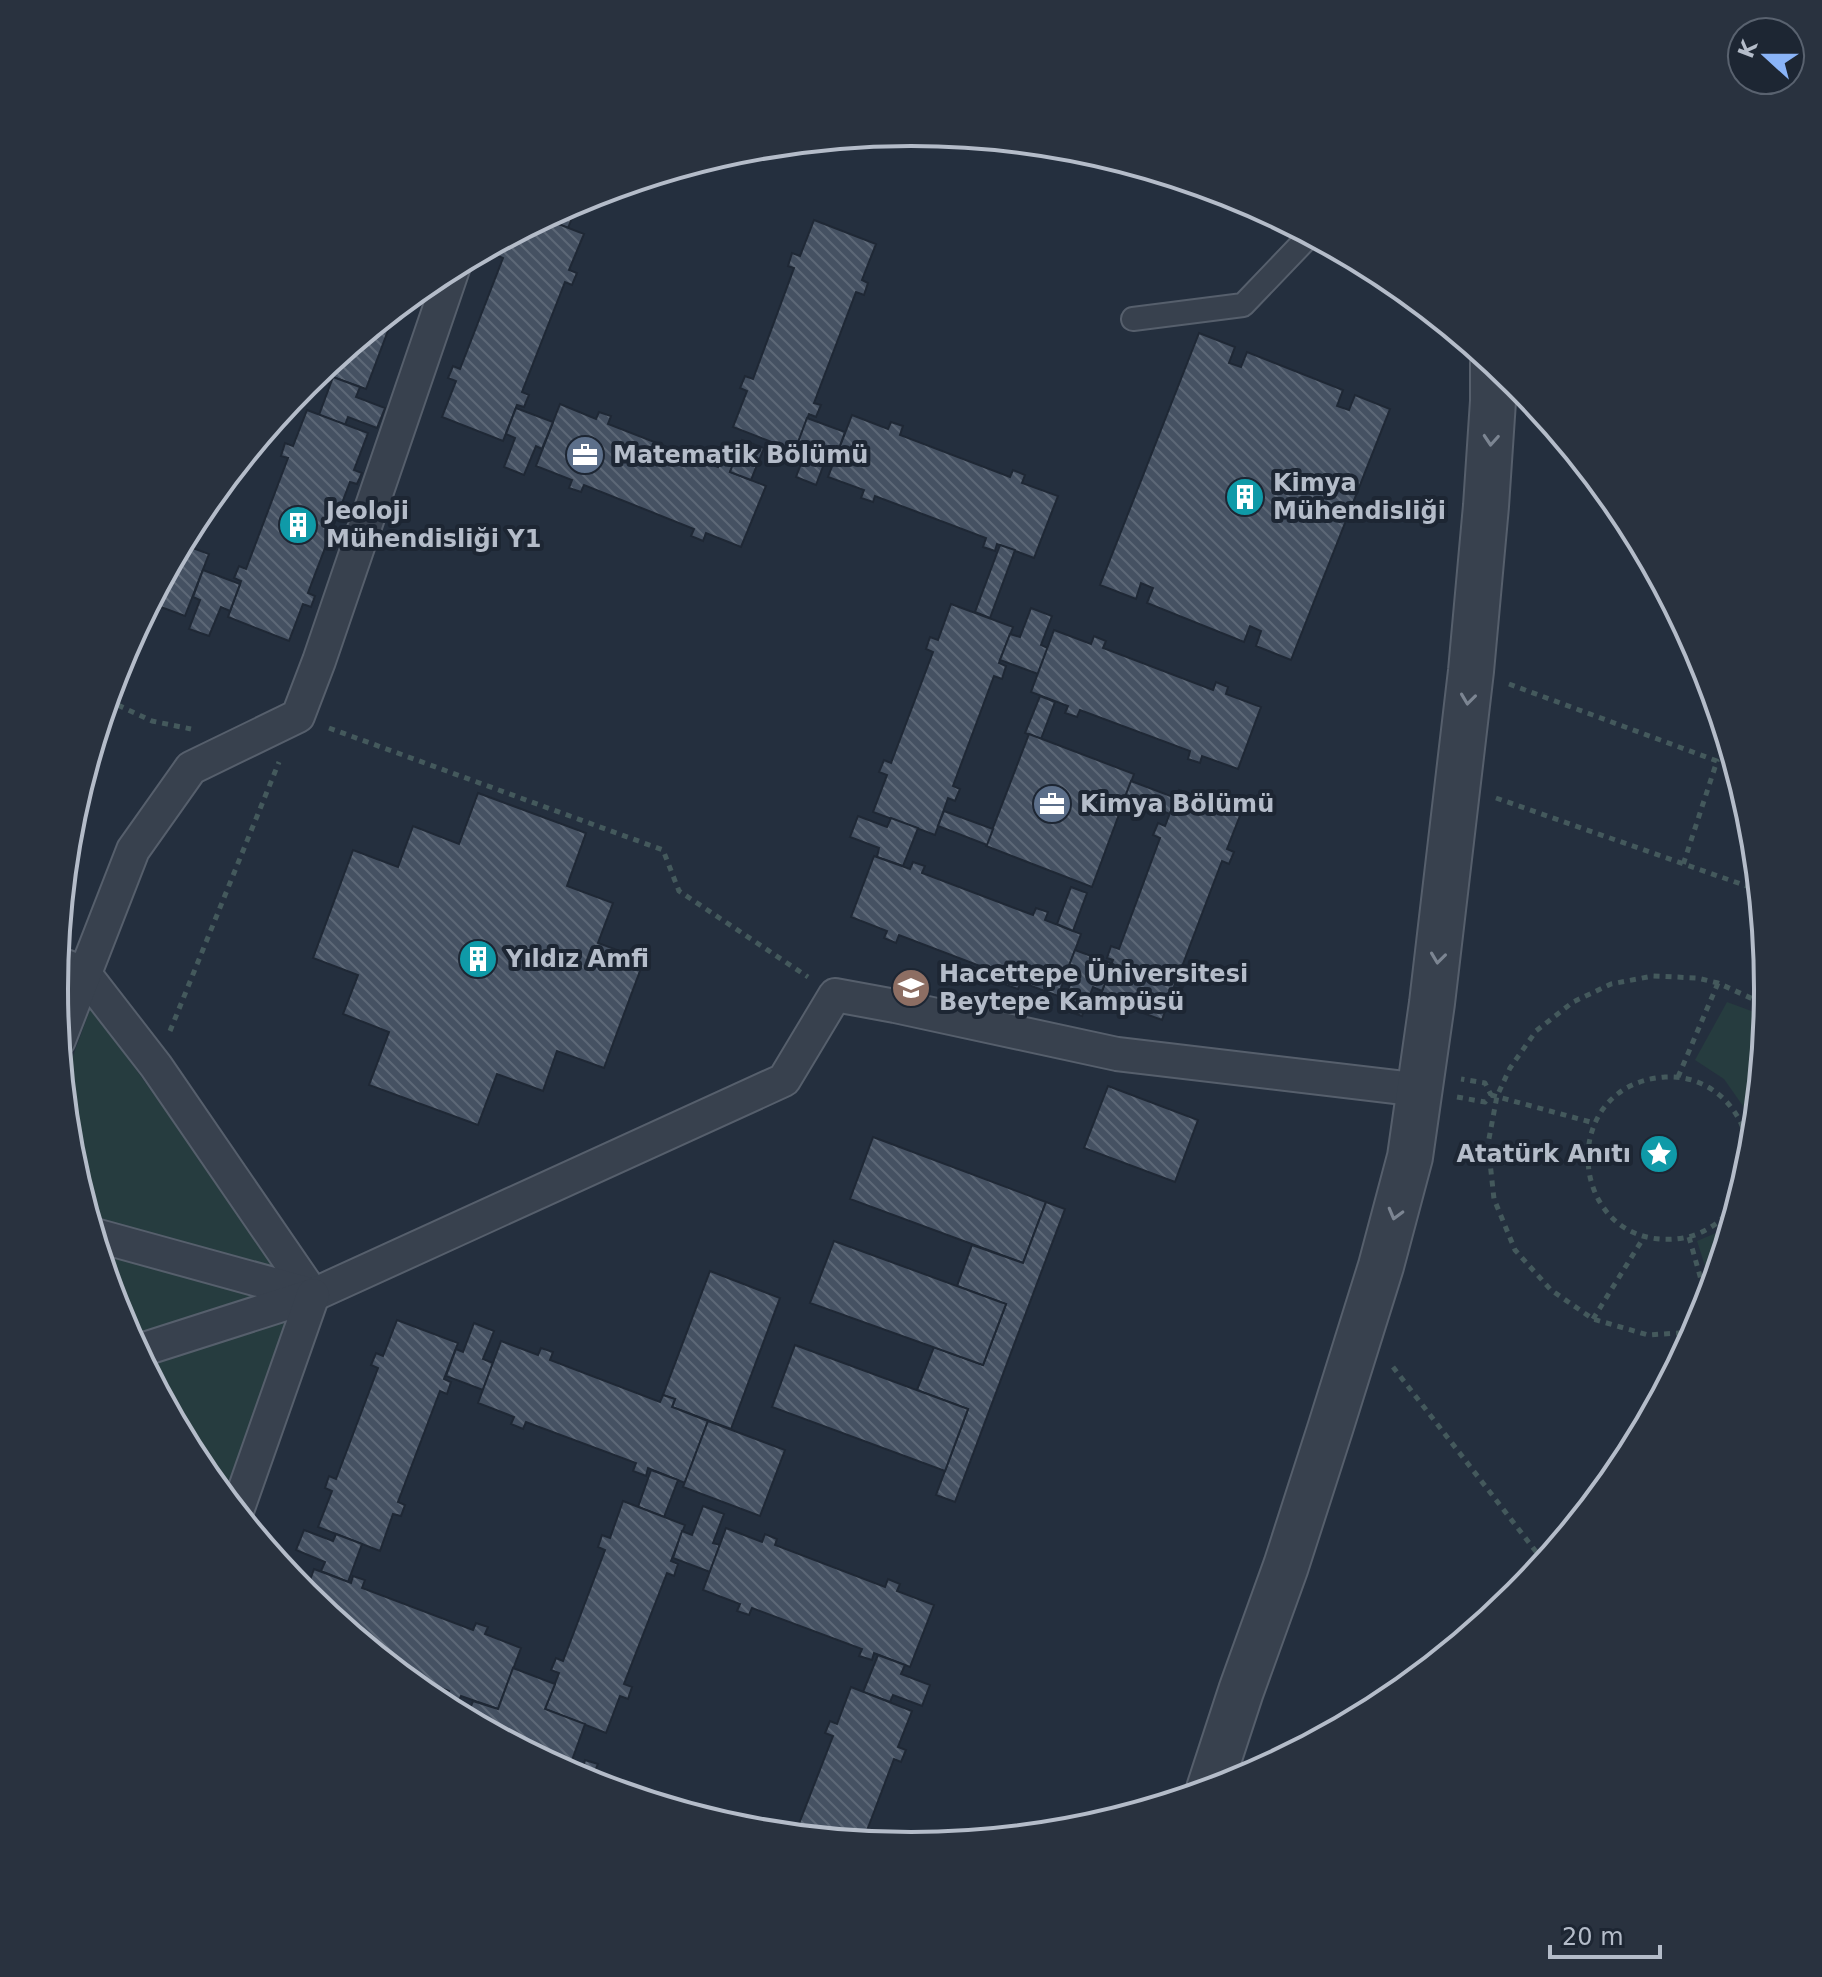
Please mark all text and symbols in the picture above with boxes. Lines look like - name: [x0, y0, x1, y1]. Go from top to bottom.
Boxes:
- north arrow: [1726, 16, 1806, 96]
- text: K: [1733, 36, 1763, 61]
- office icon: Matematik Bölümü: [564, 434, 606, 476]
- one-way arrow: [1483, 434, 1500, 447]
- place label: Matematik Bölümü: [613, 441, 868, 469]
- place label: Kimya Mühendisliği: [1273, 469, 1446, 525]
- building icon: Kimya Mühendisliği: [1224, 476, 1266, 518]
- place label: Jeoloji Mühendisliği Y1: [324, 497, 541, 553]
- building icon: Jeoloji Mühendisliği Y1: [277, 504, 319, 546]
- one-way arrow: [1459, 693, 1476, 706]
- office icon: Kimya Bölümü: [1031, 783, 1073, 825]
- place label: Kimya Bölümü: [1080, 790, 1274, 818]
- building icon: Yıldız Amfi: [457, 938, 499, 980]
- place label: Yıldız Amfi: [505, 945, 649, 973]
- one-way arrow: [1430, 951, 1447, 965]
- place label: Hacettepe Üniversitesi Beytepe Kampüsü: [939, 958, 1248, 1016]
- school or university icon: Hacettepe Üniversitesi Beytepe Kampüsü: [890, 967, 932, 1009]
- place icon: Atatürk Anıtı: [1638, 1133, 1680, 1175]
- place label: Atatürk Anıtı: [1456, 1140, 1631, 1168]
- one-way arrow: [1387, 1206, 1404, 1220]
- scale bar: [1550, 1909, 1660, 1959]
- text: 20 m: [1562, 1923, 1624, 1951]

